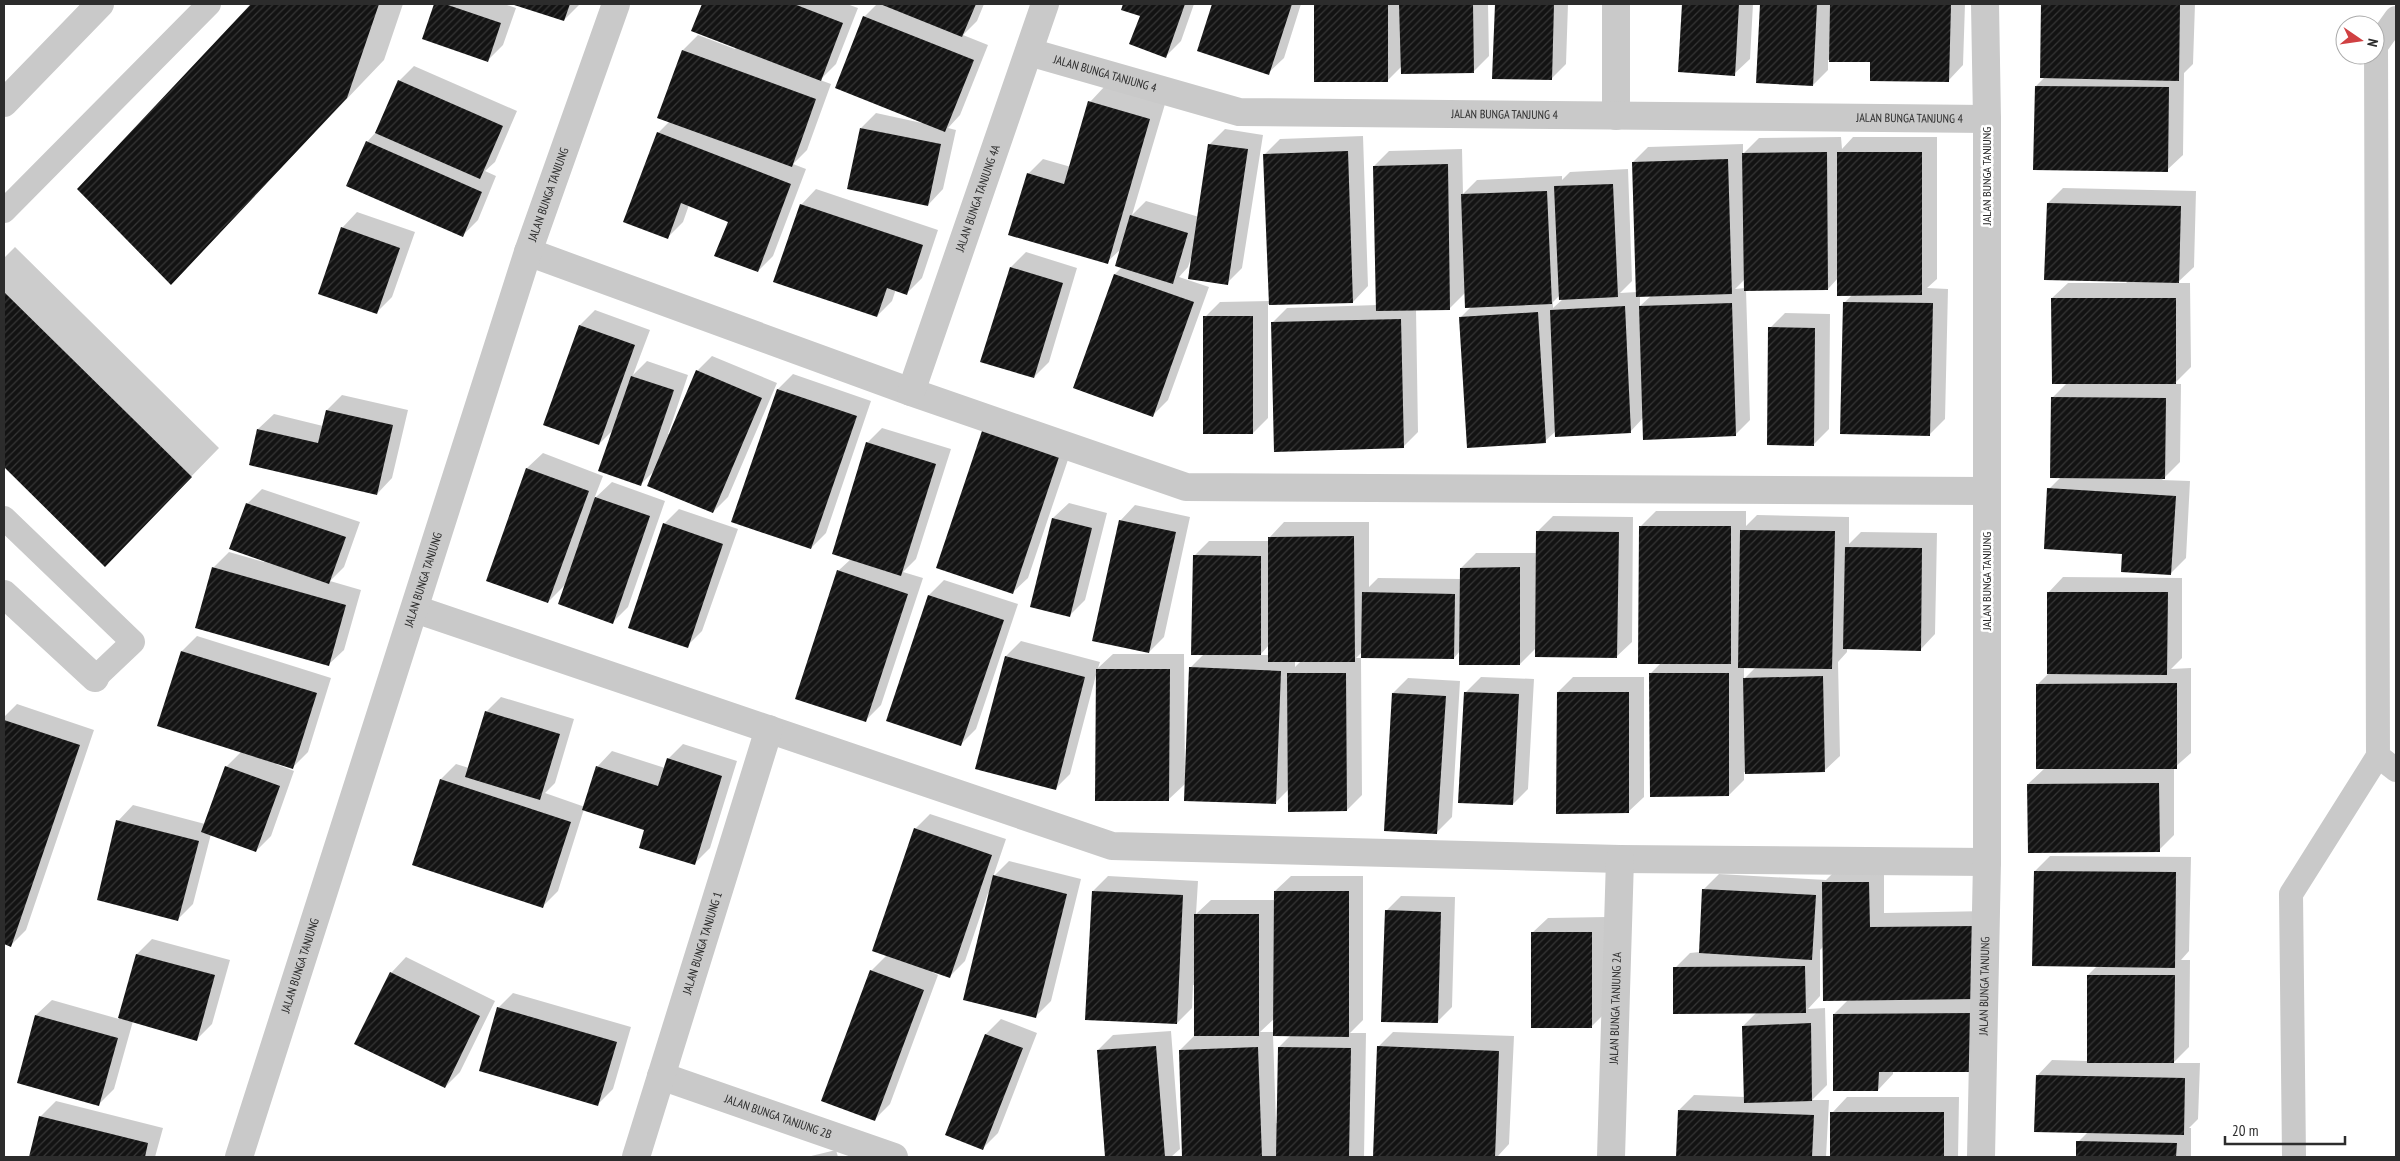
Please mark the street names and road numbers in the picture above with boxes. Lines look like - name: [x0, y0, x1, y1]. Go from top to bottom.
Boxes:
- street label: JALAN BUNGA TANJUNG 4: [1051, 51, 1159, 95]
- street label: JALAN BUNGA TANJUNG 4: [1450, 106, 1559, 122]
- street label: JALAN BUNGA TANJUNG 4: [1855, 110, 1964, 126]
- street label: JALAN BUNGA TANJUNG: [1979, 127, 1994, 226]
- street label: JALAN BUNGA TANJUNG 4A: [952, 142, 1003, 255]
- street label: JALAN BUNGA TANJUNG: [524, 145, 572, 244]
- street label: JALAN BUNGA TANJUNG: [400, 530, 445, 630]
- street label: JALAN BUNGA TANJUNG: [1979, 532, 1994, 631]
- street label: JALAN BUNGA TANJUNG 1: [679, 890, 725, 997]
- street label: JALAN BUNGA TANJUNG: [277, 916, 322, 1016]
- street label: JALAN BUNGA TANJUNG: [1975, 936, 1992, 1036]
- street label: JALAN BUNGA TANJUNG 2A: [1606, 951, 1624, 1065]
- street label: JALAN BUNGA TANJUNG 2B: [722, 1090, 834, 1142]

